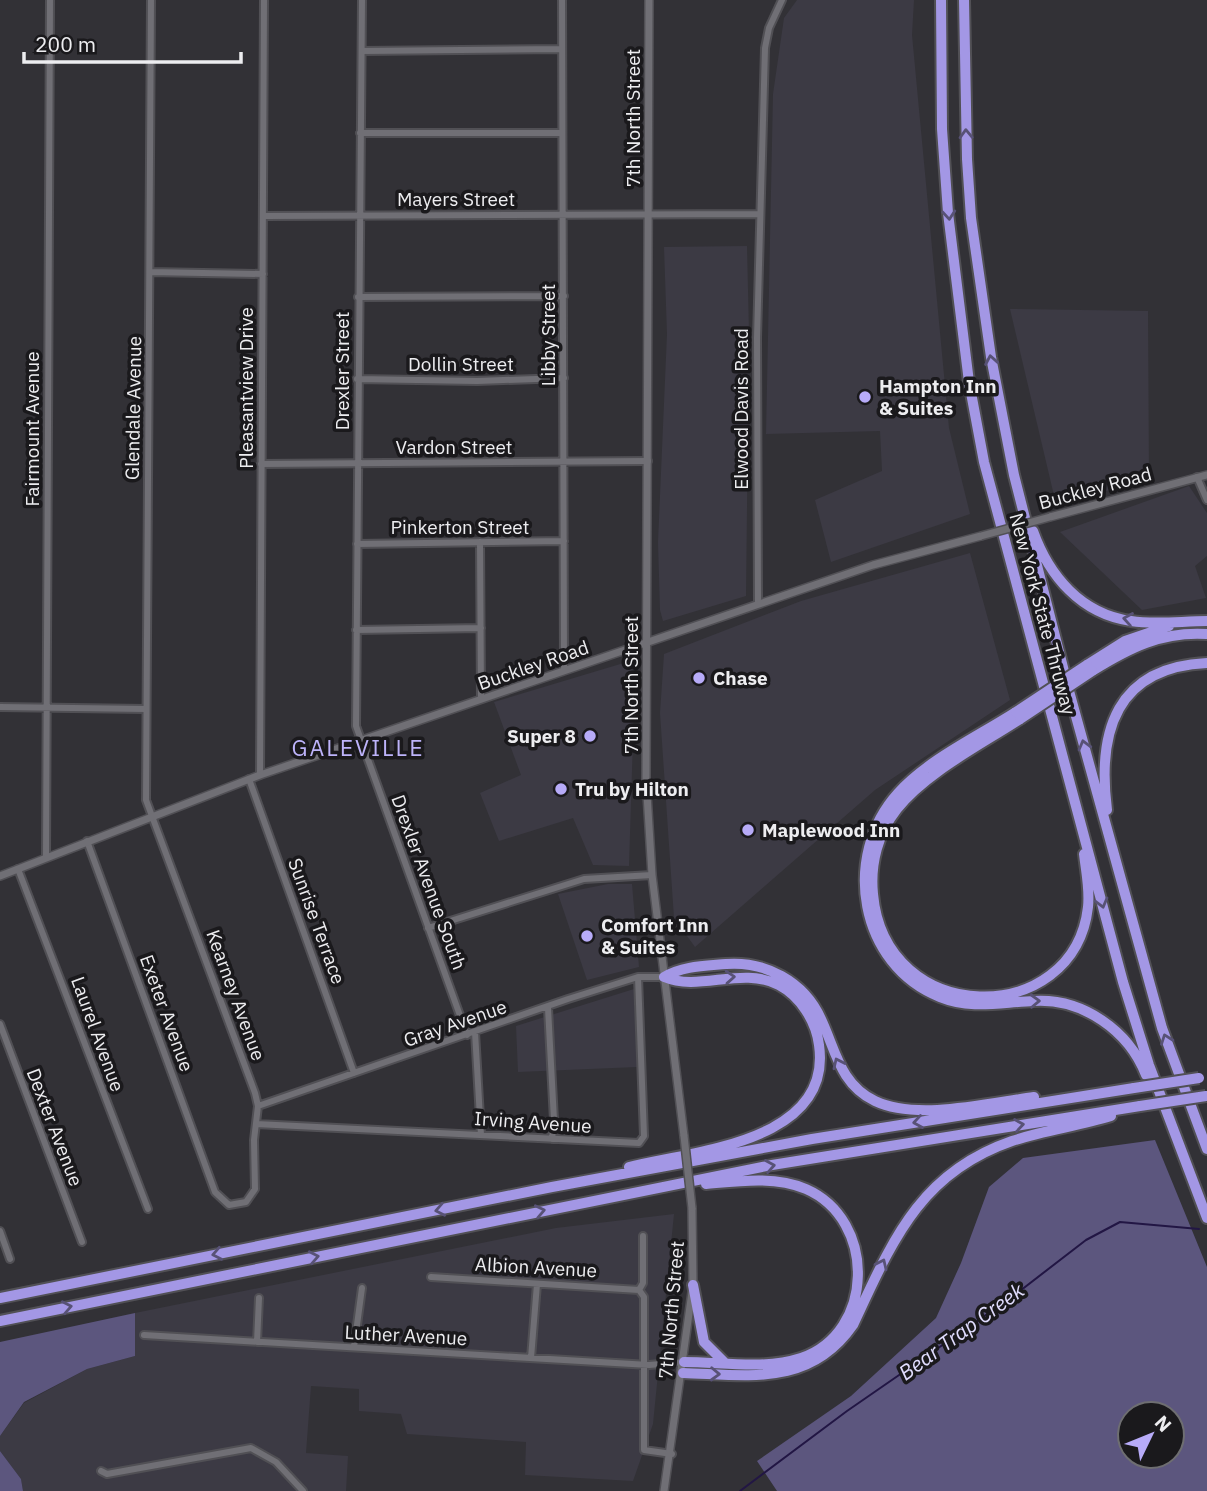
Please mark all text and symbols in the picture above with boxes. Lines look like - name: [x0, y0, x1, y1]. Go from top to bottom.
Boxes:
- scale bar: [24, 21, 242, 65]
- text: 200 m: [35, 30, 96, 58]
- street label: 7th North Street: [621, 49, 645, 187]
- one-way arrow: [958, 128, 974, 139]
- street label: Mayers Street: [397, 187, 515, 211]
- one-way arrow: [941, 210, 956, 221]
- street label: Libby Street: [536, 284, 560, 386]
- street label: Pleasantview Drive: [234, 307, 258, 469]
- street label: Drexler Street: [330, 312, 354, 430]
- street label: Elwood Davis Road: [729, 328, 753, 490]
- street label: Glendale Avenue: [120, 336, 146, 480]
- street label: Fairmount Avenue: [20, 351, 44, 507]
- street label: Dollin Street: [408, 352, 514, 376]
- one-way arrow: [985, 354, 1000, 366]
- place label: Hampton Inn & Suites: [879, 374, 997, 420]
- marker: Hampton Inn & Suites: [857, 389, 873, 405]
- street label: Vardon Street: [395, 435, 513, 459]
- street label: Buckley Road: [1036, 461, 1154, 515]
- street label: New York State Thruway: [1004, 510, 1082, 718]
- street label: Pinkerton Street: [391, 515, 529, 539]
- one-way arrow: [1122, 612, 1134, 627]
- street label: 7th North Street: [619, 616, 643, 754]
- street label: Buckley Road: [474, 635, 592, 695]
- place label: Chase: [713, 666, 768, 690]
- marker: Chase: [691, 670, 707, 686]
- place label: Super 8: [507, 724, 576, 748]
- marker: Super 8: [582, 728, 598, 744]
- district label: GALEVILLE: [291, 732, 425, 762]
- one-way arrow: [1077, 739, 1092, 751]
- place label: Tru by Hilton: [575, 777, 689, 801]
- marker: Tru by Hilton: [553, 781, 569, 797]
- street label: Drexler Avenue South: [386, 791, 472, 973]
- place label: Maplewood Inn: [762, 818, 900, 842]
- marker: Maplewood Inn: [740, 822, 756, 838]
- street label: Sunrise Terrace: [283, 855, 351, 987]
- one-way arrow: [1094, 897, 1109, 909]
- place label: Comfort Inn & Suites: [601, 913, 709, 959]
- street label: Kearney Avenue: [201, 926, 271, 1064]
- marker: Comfort Inn & Suites: [579, 928, 595, 944]
- street label: Exeter Avenue: [135, 951, 199, 1075]
- one-way arrow: [725, 970, 736, 985]
- street label: Laurel Avenue: [66, 973, 130, 1095]
- street label: Gray Avenue: [400, 994, 510, 1052]
- one-way arrow: [1030, 994, 1041, 1009]
- one-way arrow: [1161, 1034, 1175, 1046]
- one-way arrow: [832, 1058, 846, 1070]
- street label: Dexter Avenue: [21, 1065, 89, 1189]
- street label: Irving Avenue: [473, 1106, 593, 1138]
- one-way arrow: [912, 1115, 924, 1130]
- one-way arrow: [1013, 1118, 1025, 1133]
- one-way arrow: [764, 1159, 776, 1174]
- one-way arrow: [434, 1201, 446, 1216]
- one-way arrow: [534, 1205, 546, 1220]
- street label: 7th North Street: [653, 1240, 689, 1380]
- one-way arrow: [211, 1246, 223, 1261]
- one-way arrow: [308, 1251, 320, 1266]
- street label: Albion Avenue: [474, 1252, 598, 1282]
- one-way arrow: [874, 1259, 888, 1271]
- water label: Bear Trap Creek: [893, 1275, 1030, 1386]
- one-way arrow: [61, 1301, 73, 1316]
- street label: Luther Avenue: [344, 1320, 468, 1350]
- one-way arrow: [710, 1367, 721, 1382]
- north arrow: [1116, 1400, 1186, 1470]
- text: N: [1150, 1410, 1177, 1437]

